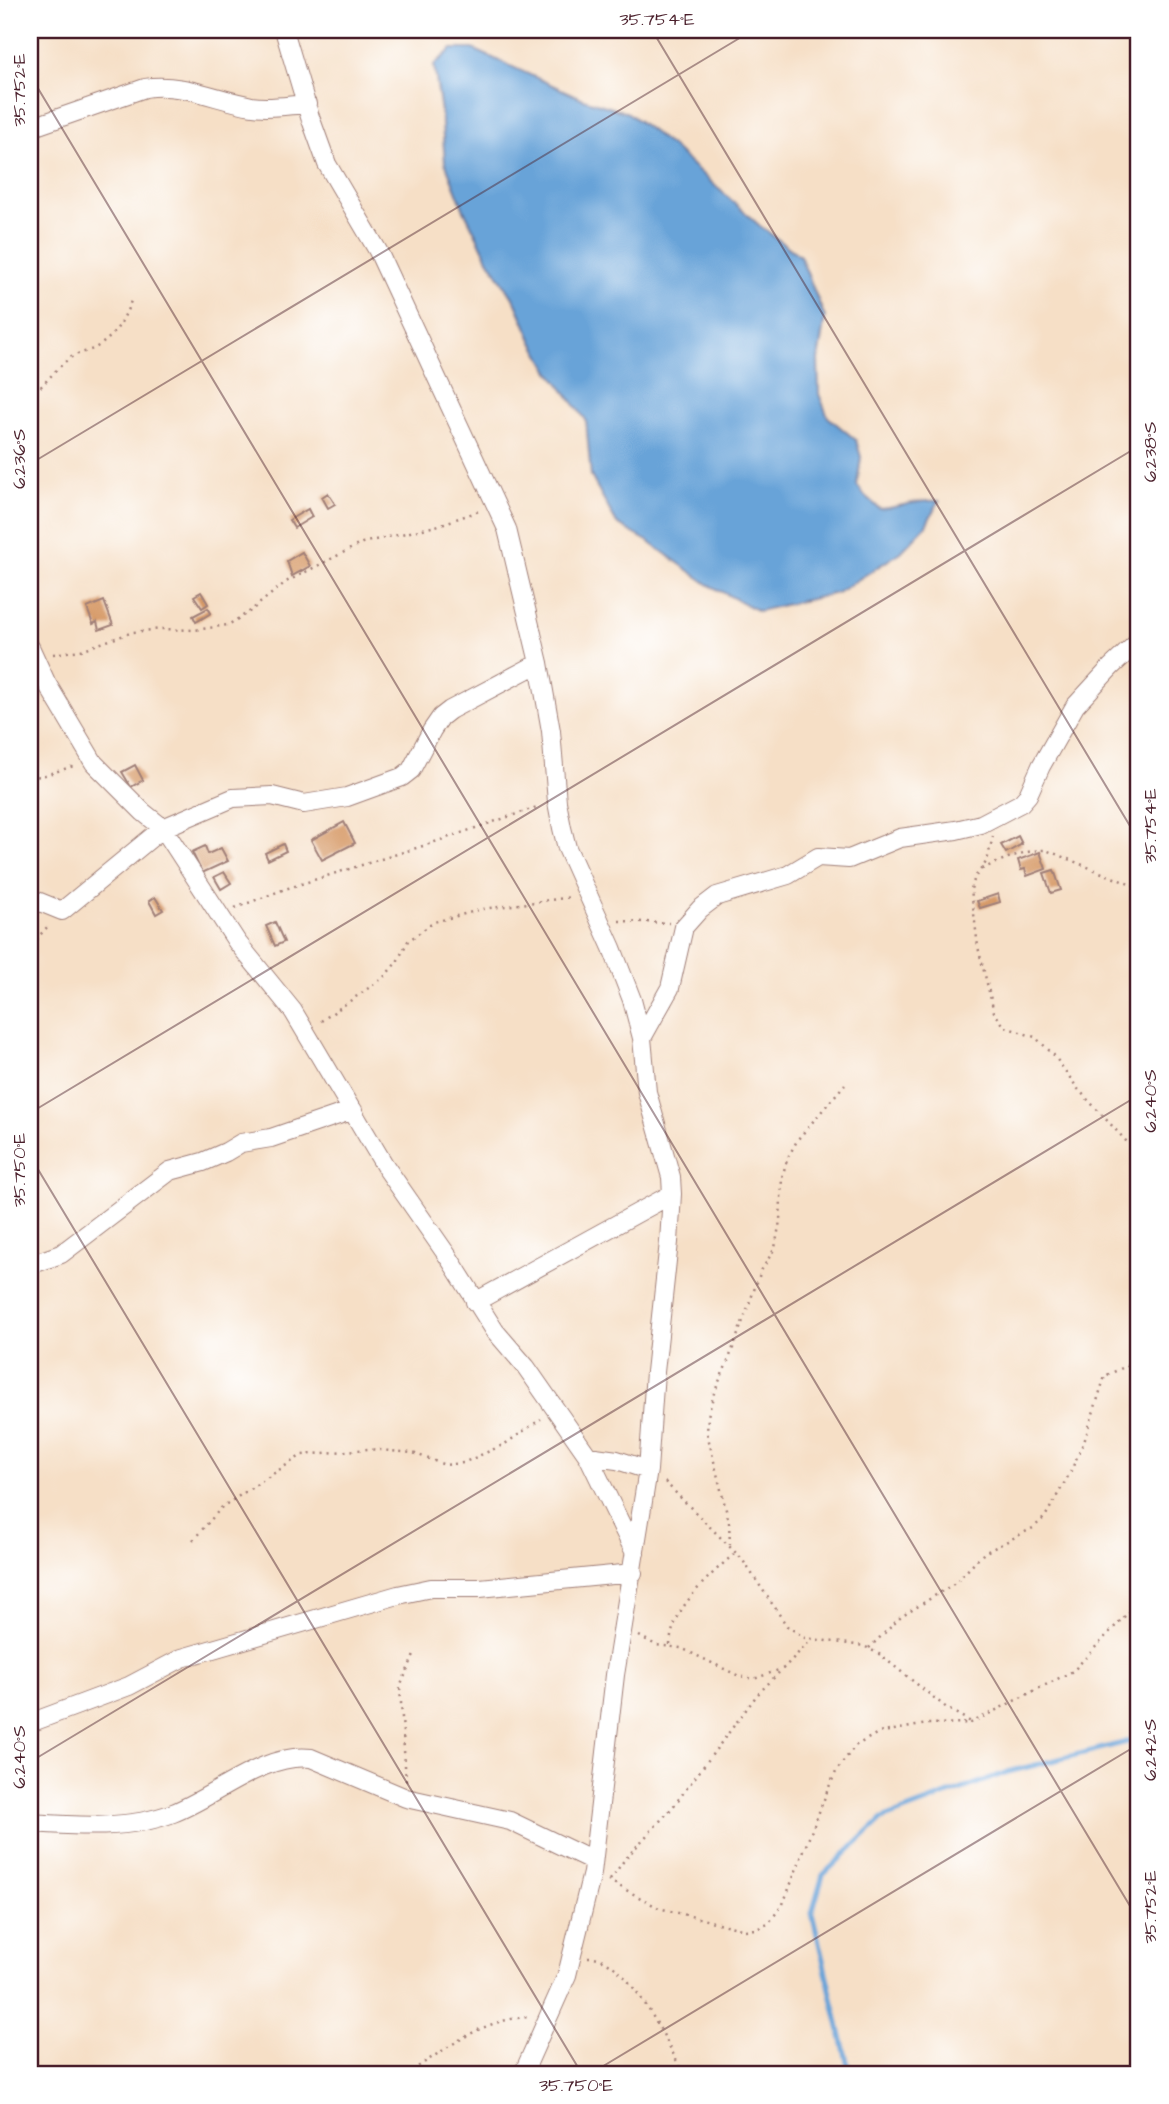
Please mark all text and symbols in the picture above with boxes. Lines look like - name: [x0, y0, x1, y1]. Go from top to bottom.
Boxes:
- text: 35.754°E: [619, 7, 695, 32]
- text: 35.752°E: [7, 53, 32, 127]
- text: 6.238°S: [1138, 422, 1163, 482]
- text: 6.236°S: [7, 429, 32, 489]
- text: 35.754°E: [1138, 788, 1163, 864]
- text: 6.240°S: [1138, 1069, 1163, 1133]
- text: 35.750°E: [7, 1133, 32, 1207]
- text: 6.242°S: [1138, 1719, 1163, 1781]
- text: 6.240°S: [7, 1725, 32, 1789]
- text: 35.752°E: [1138, 1870, 1163, 1944]
- text: 35.750°E: [539, 2073, 613, 2098]

